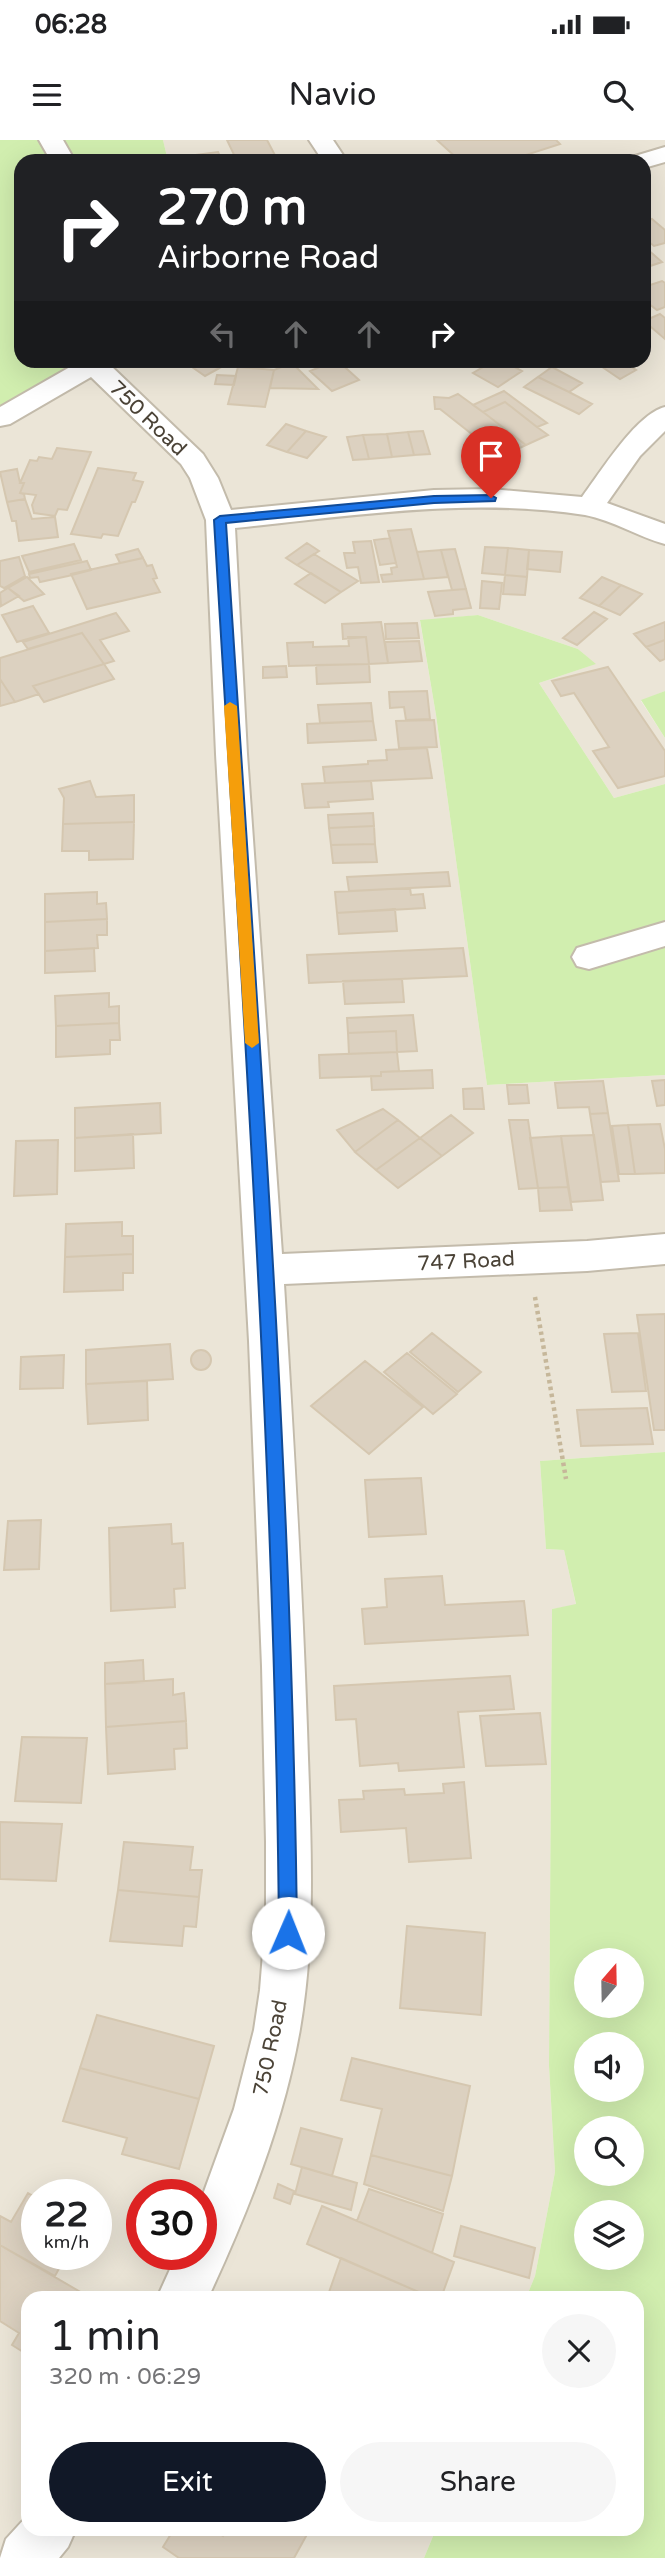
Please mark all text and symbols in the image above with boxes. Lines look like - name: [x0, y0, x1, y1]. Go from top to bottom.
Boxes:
- text: 06:28: [35, 9, 107, 40]
- icon: menu: [28, 76, 66, 114]
- text: Navio: [289, 76, 376, 114]
- icon: search: [599, 76, 637, 114]
- text: 270 m: [157, 179, 307, 238]
- icon: right: [42, 182, 133, 273]
- text: Airborne Road: [157, 239, 379, 277]
- icon: left: [204, 315, 242, 353]
- icon: ahead: [277, 315, 315, 353]
- icon: ahead: [350, 315, 388, 353]
- icon: right: [423, 315, 461, 353]
- street label: 750 Road: [104, 375, 192, 461]
- pin: [461, 426, 521, 498]
- icon: arrive: [472, 437, 510, 475]
- street label: 747 Road: [417, 1246, 516, 1277]
- position arrow: [251, 1896, 325, 1970]
- north arrow: [574, 1948, 644, 2018]
- map controls: [574, 1948, 644, 2270]
- street label: 750 Road: [248, 1998, 293, 2099]
- button: sound: [574, 2032, 644, 2102]
- button: search: [574, 2116, 644, 2186]
- speed limit sign: 30: [126, 2179, 217, 2270]
- text: 22: [45, 2194, 88, 2236]
- button: layers: [574, 2200, 644, 2270]
- text: km/h: [44, 2231, 89, 2253]
- text: 1 min: [49, 2311, 161, 2362]
- button: close: [542, 2314, 616, 2388]
- text: 320 m · 06:29: [49, 2363, 201, 2391]
- button: Exit: [49, 2442, 326, 2522]
- button: Share: [340, 2442, 616, 2522]

